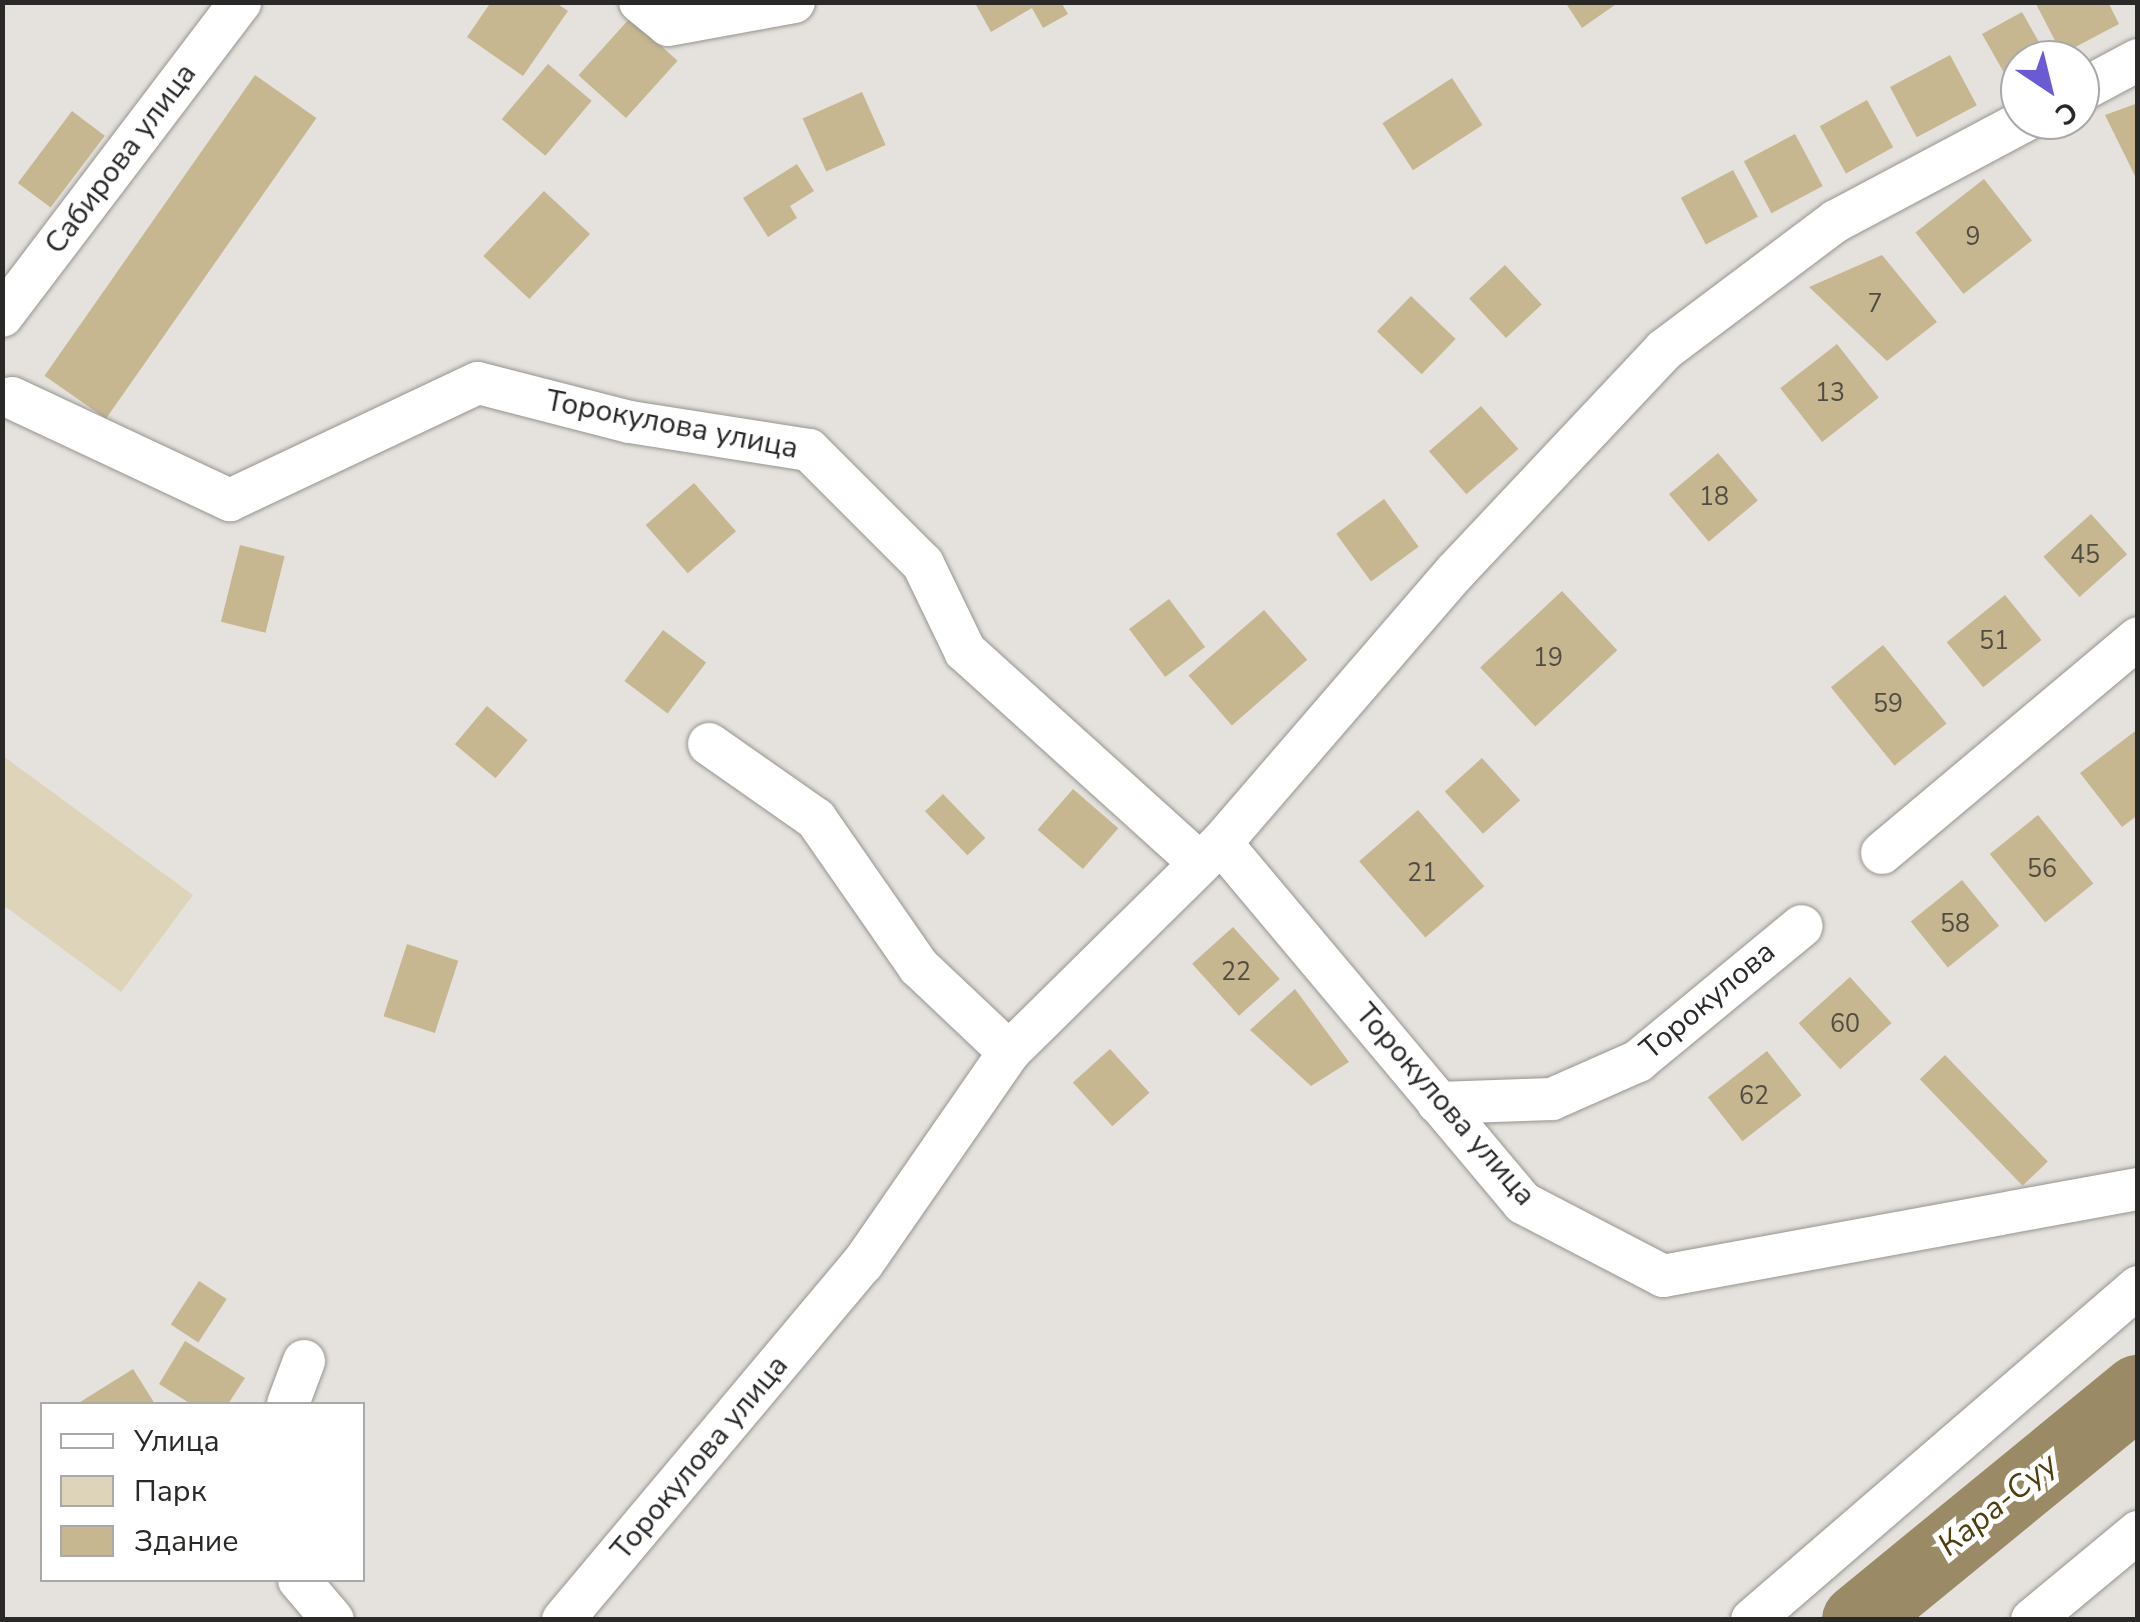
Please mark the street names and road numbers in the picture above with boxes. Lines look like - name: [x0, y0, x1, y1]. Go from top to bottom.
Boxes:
- street label: Сабирова улица: [38, 57, 204, 261]
- street label: Торокулова улица: [543, 383, 801, 467]
- street label: Торокулова: [1633, 934, 1783, 1068]
- street label: Торокулова улица: [1347, 996, 1543, 1214]
- street label: Торокулова улица: [604, 1348, 796, 1568]

